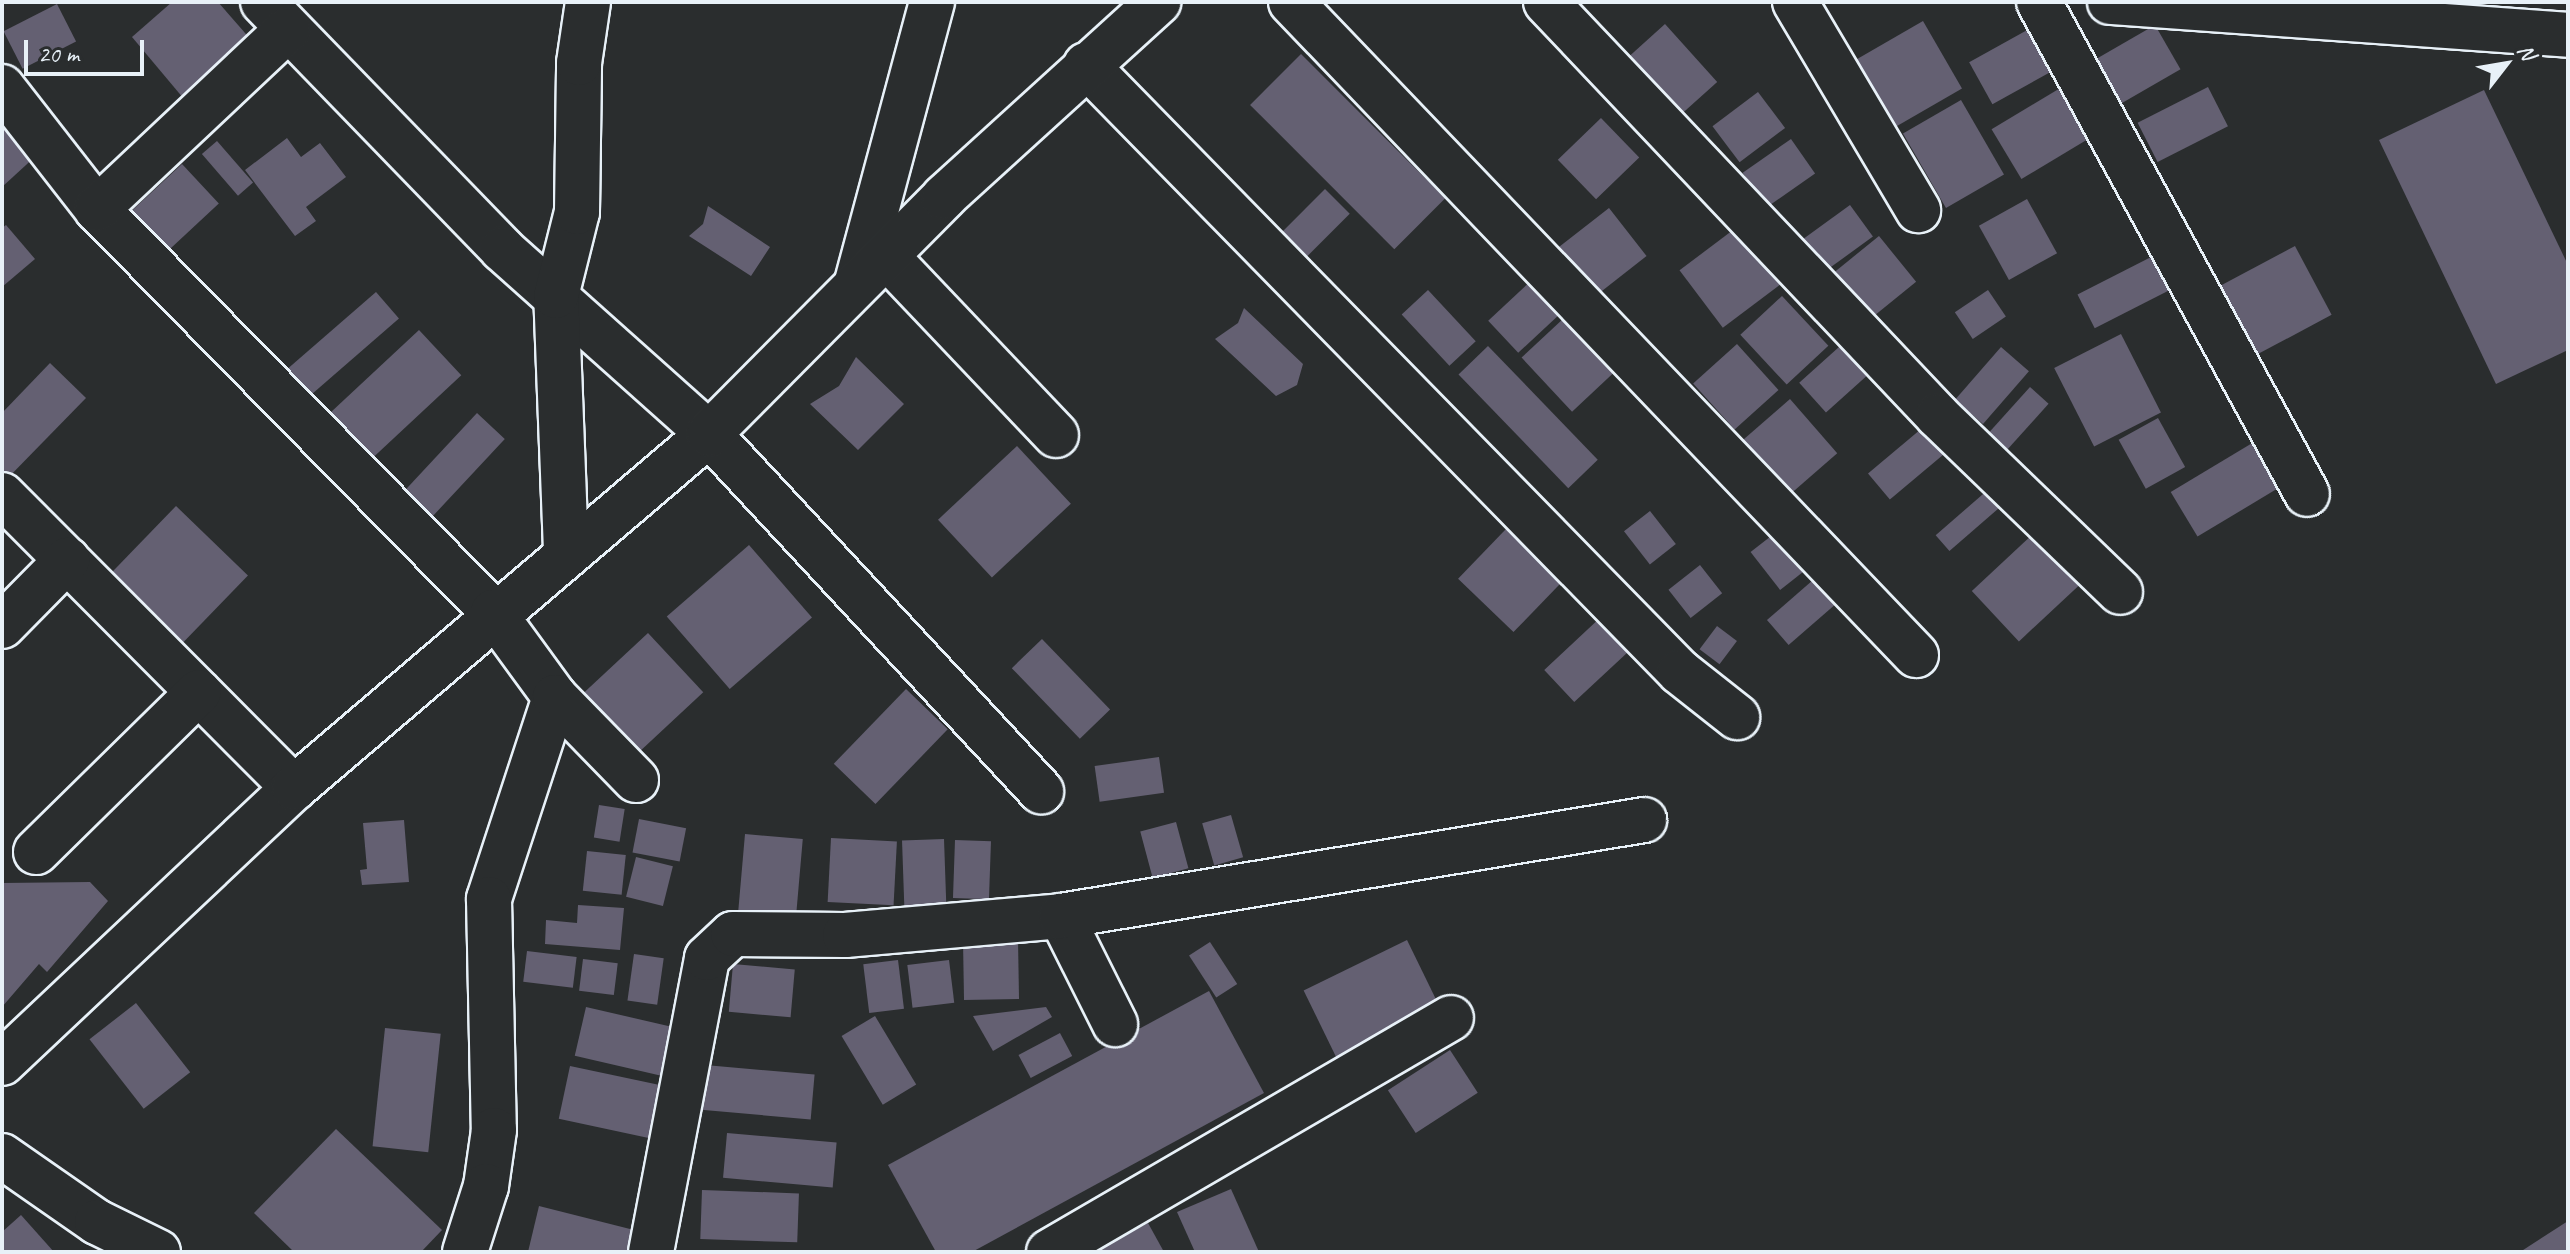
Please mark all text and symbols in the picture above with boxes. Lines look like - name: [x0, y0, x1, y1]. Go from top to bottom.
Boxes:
- scale bar: [28, 24, 148, 74]
- north arrow: [2466, 24, 2546, 104]
- text: 20 m: [38, 39, 79, 69]
- text: N: [2511, 39, 2542, 65]

